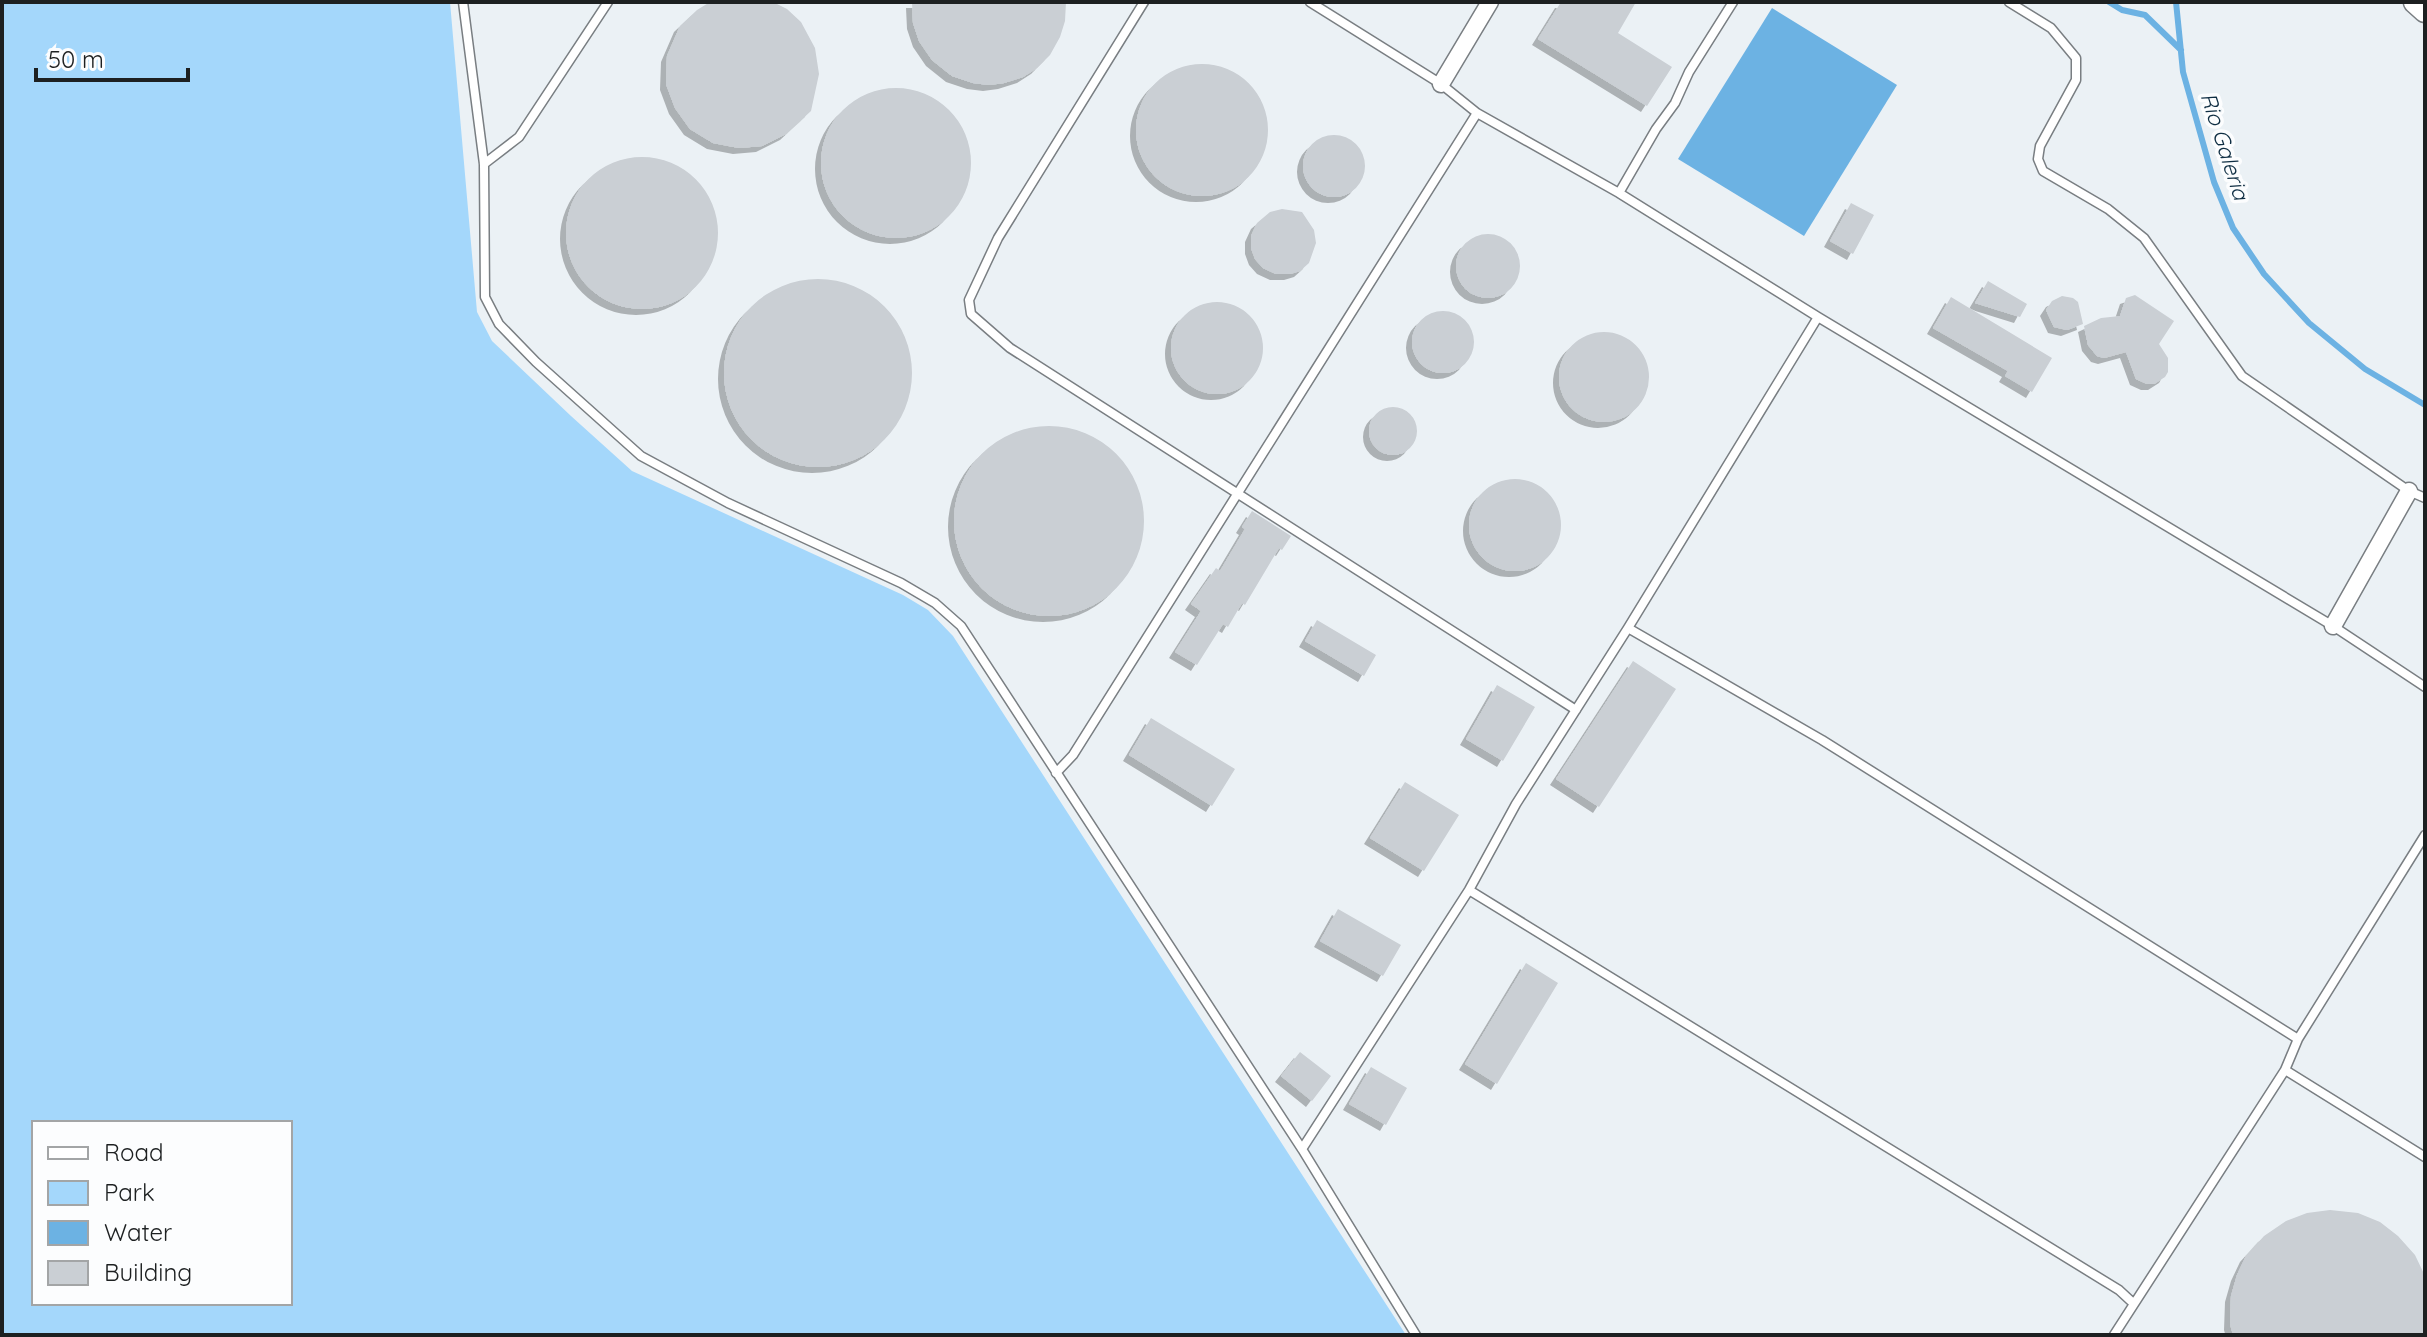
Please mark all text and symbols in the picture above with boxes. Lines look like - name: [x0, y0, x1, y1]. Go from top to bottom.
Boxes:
- scale bar: [36, 32, 188, 82]
- text: 50 m: [48, 44, 104, 74]
- water label: Rio Galeria: [2194, 89, 2256, 205]
- legend: [32, 1121, 292, 1305]
- text: Road: [104, 1137, 164, 1167]
- text: Park: [104, 1177, 155, 1207]
- text: Water: [104, 1217, 172, 1247]
- text: Building: [104, 1257, 192, 1287]

